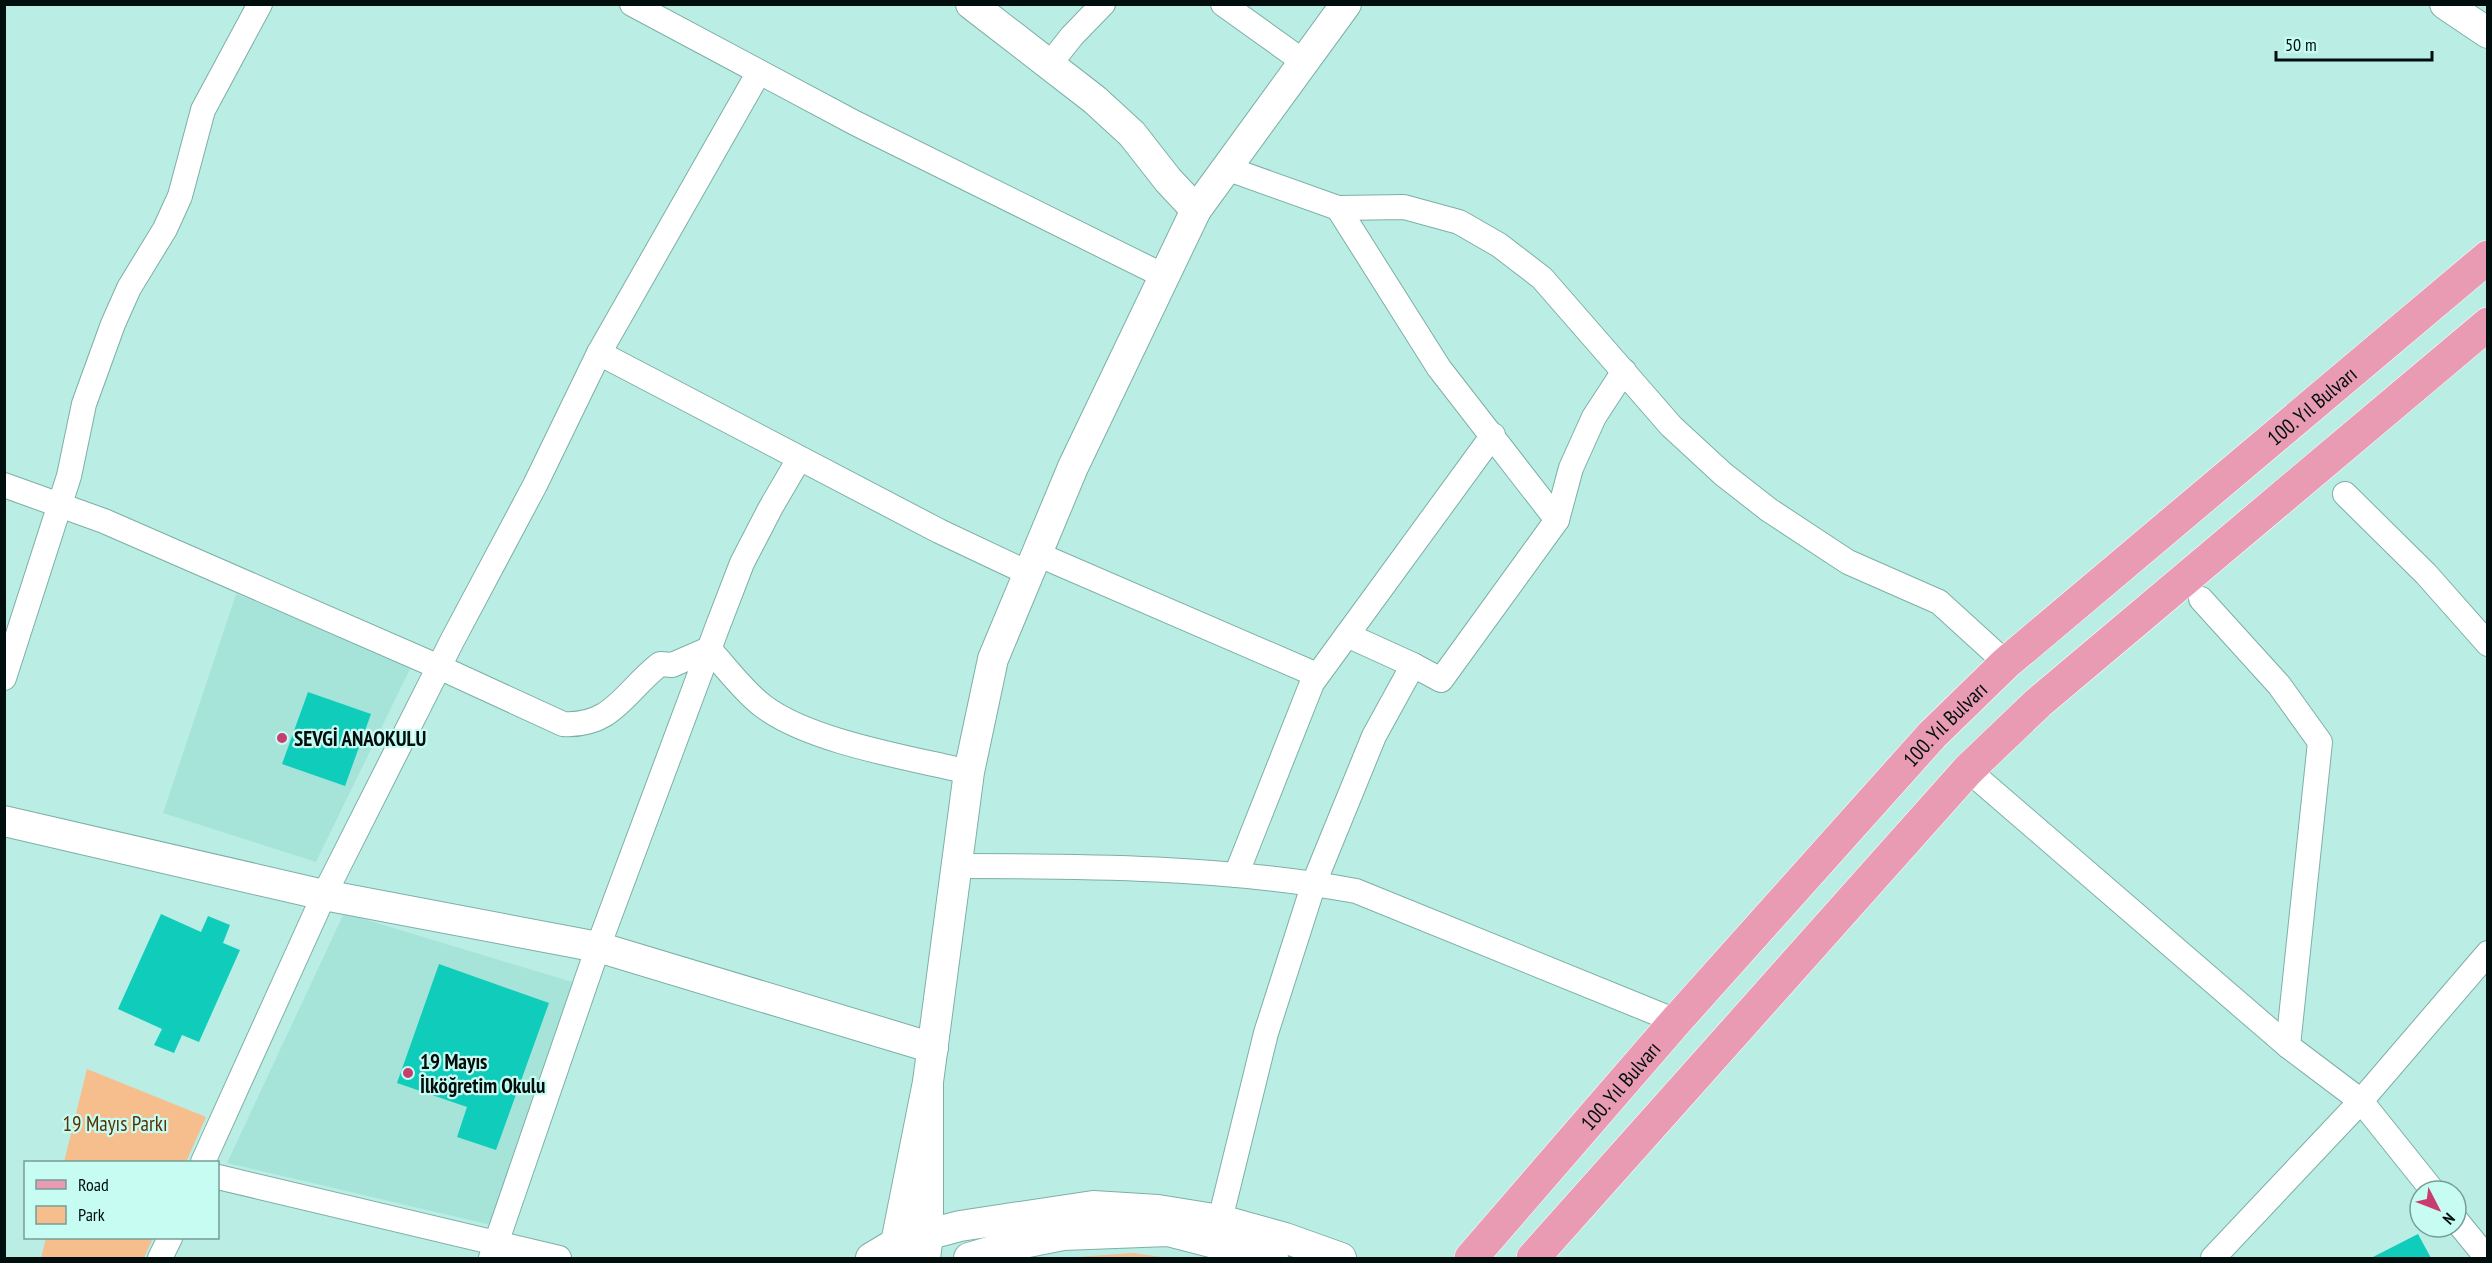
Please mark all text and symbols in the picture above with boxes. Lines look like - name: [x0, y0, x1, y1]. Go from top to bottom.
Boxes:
- scale bar: [2276, 24, 2432, 62]
- text: 50 m: [2285, 33, 2317, 56]
- street label: 100. Yıl Bulvarı: [2261, 360, 2362, 451]
- street label: 100. Yıl Bulvarı: [1897, 676, 1993, 772]
- place label: SEVGİ ANAOKULU: [294, 725, 426, 752]
- marker: SEVGİ ANAOKULU: [275, 731, 289, 745]
- street label: 100. Yıl Bulvarı: [1574, 1036, 1666, 1136]
- place label: 19 Mayıs İlköğretim Okulu: [420, 1048, 545, 1099]
- marker: 19 Mayıs İlköğretim Okulu: [401, 1066, 415, 1080]
- park label: 19 Mayıs Parkı: [63, 1110, 167, 1137]
- legend: [24, 1161, 219, 1239]
- text: Road: [78, 1173, 109, 1196]
- north arrow: [2408, 1179, 2468, 1239]
- text: Park: [78, 1203, 105, 1226]
- text: N: [2439, 1209, 2459, 1229]

